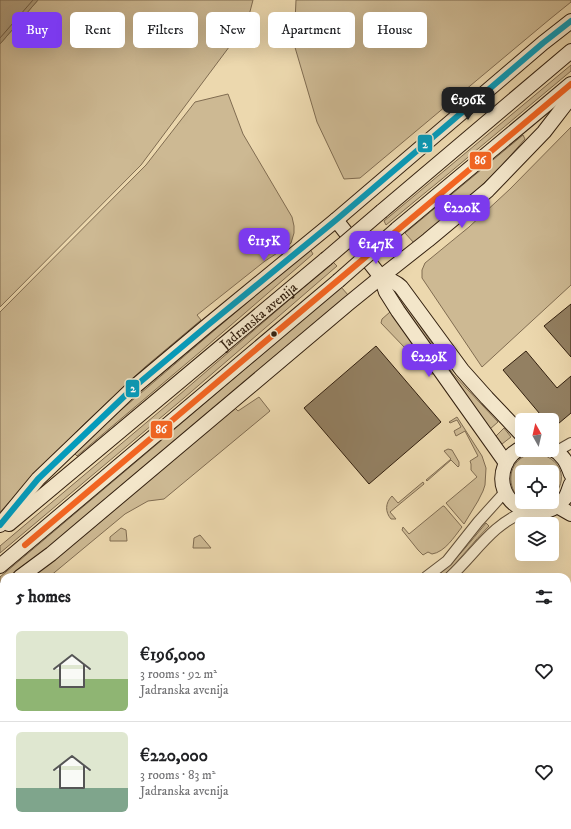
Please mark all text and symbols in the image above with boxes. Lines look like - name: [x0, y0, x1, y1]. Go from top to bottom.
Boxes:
- chip: Buy: [12, 12, 62, 48]
- chip: Rent: [70, 12, 125, 48]
- chip: Filters: [133, 12, 198, 48]
- chip: New: [206, 12, 260, 48]
- chip: Apartment: [268, 12, 355, 48]
- chip: House: [363, 12, 427, 48]
- pin: €196K: [440, 87, 496, 121]
- text: €196K: [451, 92, 485, 108]
- line badge: 2: [417, 134, 433, 153]
- text: 2: [422, 138, 428, 152]
- line badge: 86: [469, 151, 492, 170]
- text: 86: [474, 154, 487, 168]
- pin: €220K: [434, 195, 490, 229]
- text: €220K: [444, 200, 480, 216]
- pin: €115K: [236, 228, 292, 262]
- pin: €147K: [348, 231, 404, 265]
- text: €115K: [248, 233, 280, 249]
- text: €147K: [358, 236, 394, 252]
- street label: Jadranska avenija: [215, 279, 301, 355]
- unlabelled marker: [269, 329, 279, 339]
- pin: €229K: [401, 344, 457, 378]
- text: €229K: [411, 349, 447, 365]
- line badge: 2: [125, 379, 140, 398]
- text: 2: [130, 382, 136, 396]
- north arrow: [515, 413, 559, 457]
- map controls: [515, 413, 559, 561]
- line badge: 86: [150, 420, 173, 439]
- text: 86: [155, 423, 168, 437]
- button: locate: [515, 465, 559, 509]
- button: layers: [515, 517, 559, 561]
- text: 5 homes: [16, 586, 71, 608]
- icon: filters: [533, 586, 555, 608]
- text: €196,000: [140, 644, 206, 666]
- icon: home: [48, 647, 96, 695]
- icon: heart: [533, 660, 555, 682]
- text: 3 rooms · 92 m²: [140, 666, 217, 682]
- text: Jadranska avenija: [140, 682, 229, 698]
- text: €220,000: [140, 745, 208, 767]
- icon: home: [48, 748, 96, 796]
- icon: heart: [533, 761, 555, 783]
- text: 3 rooms · 83 m²: [140, 767, 216, 783]
- text: Jadranska avenija: [140, 783, 229, 799]

